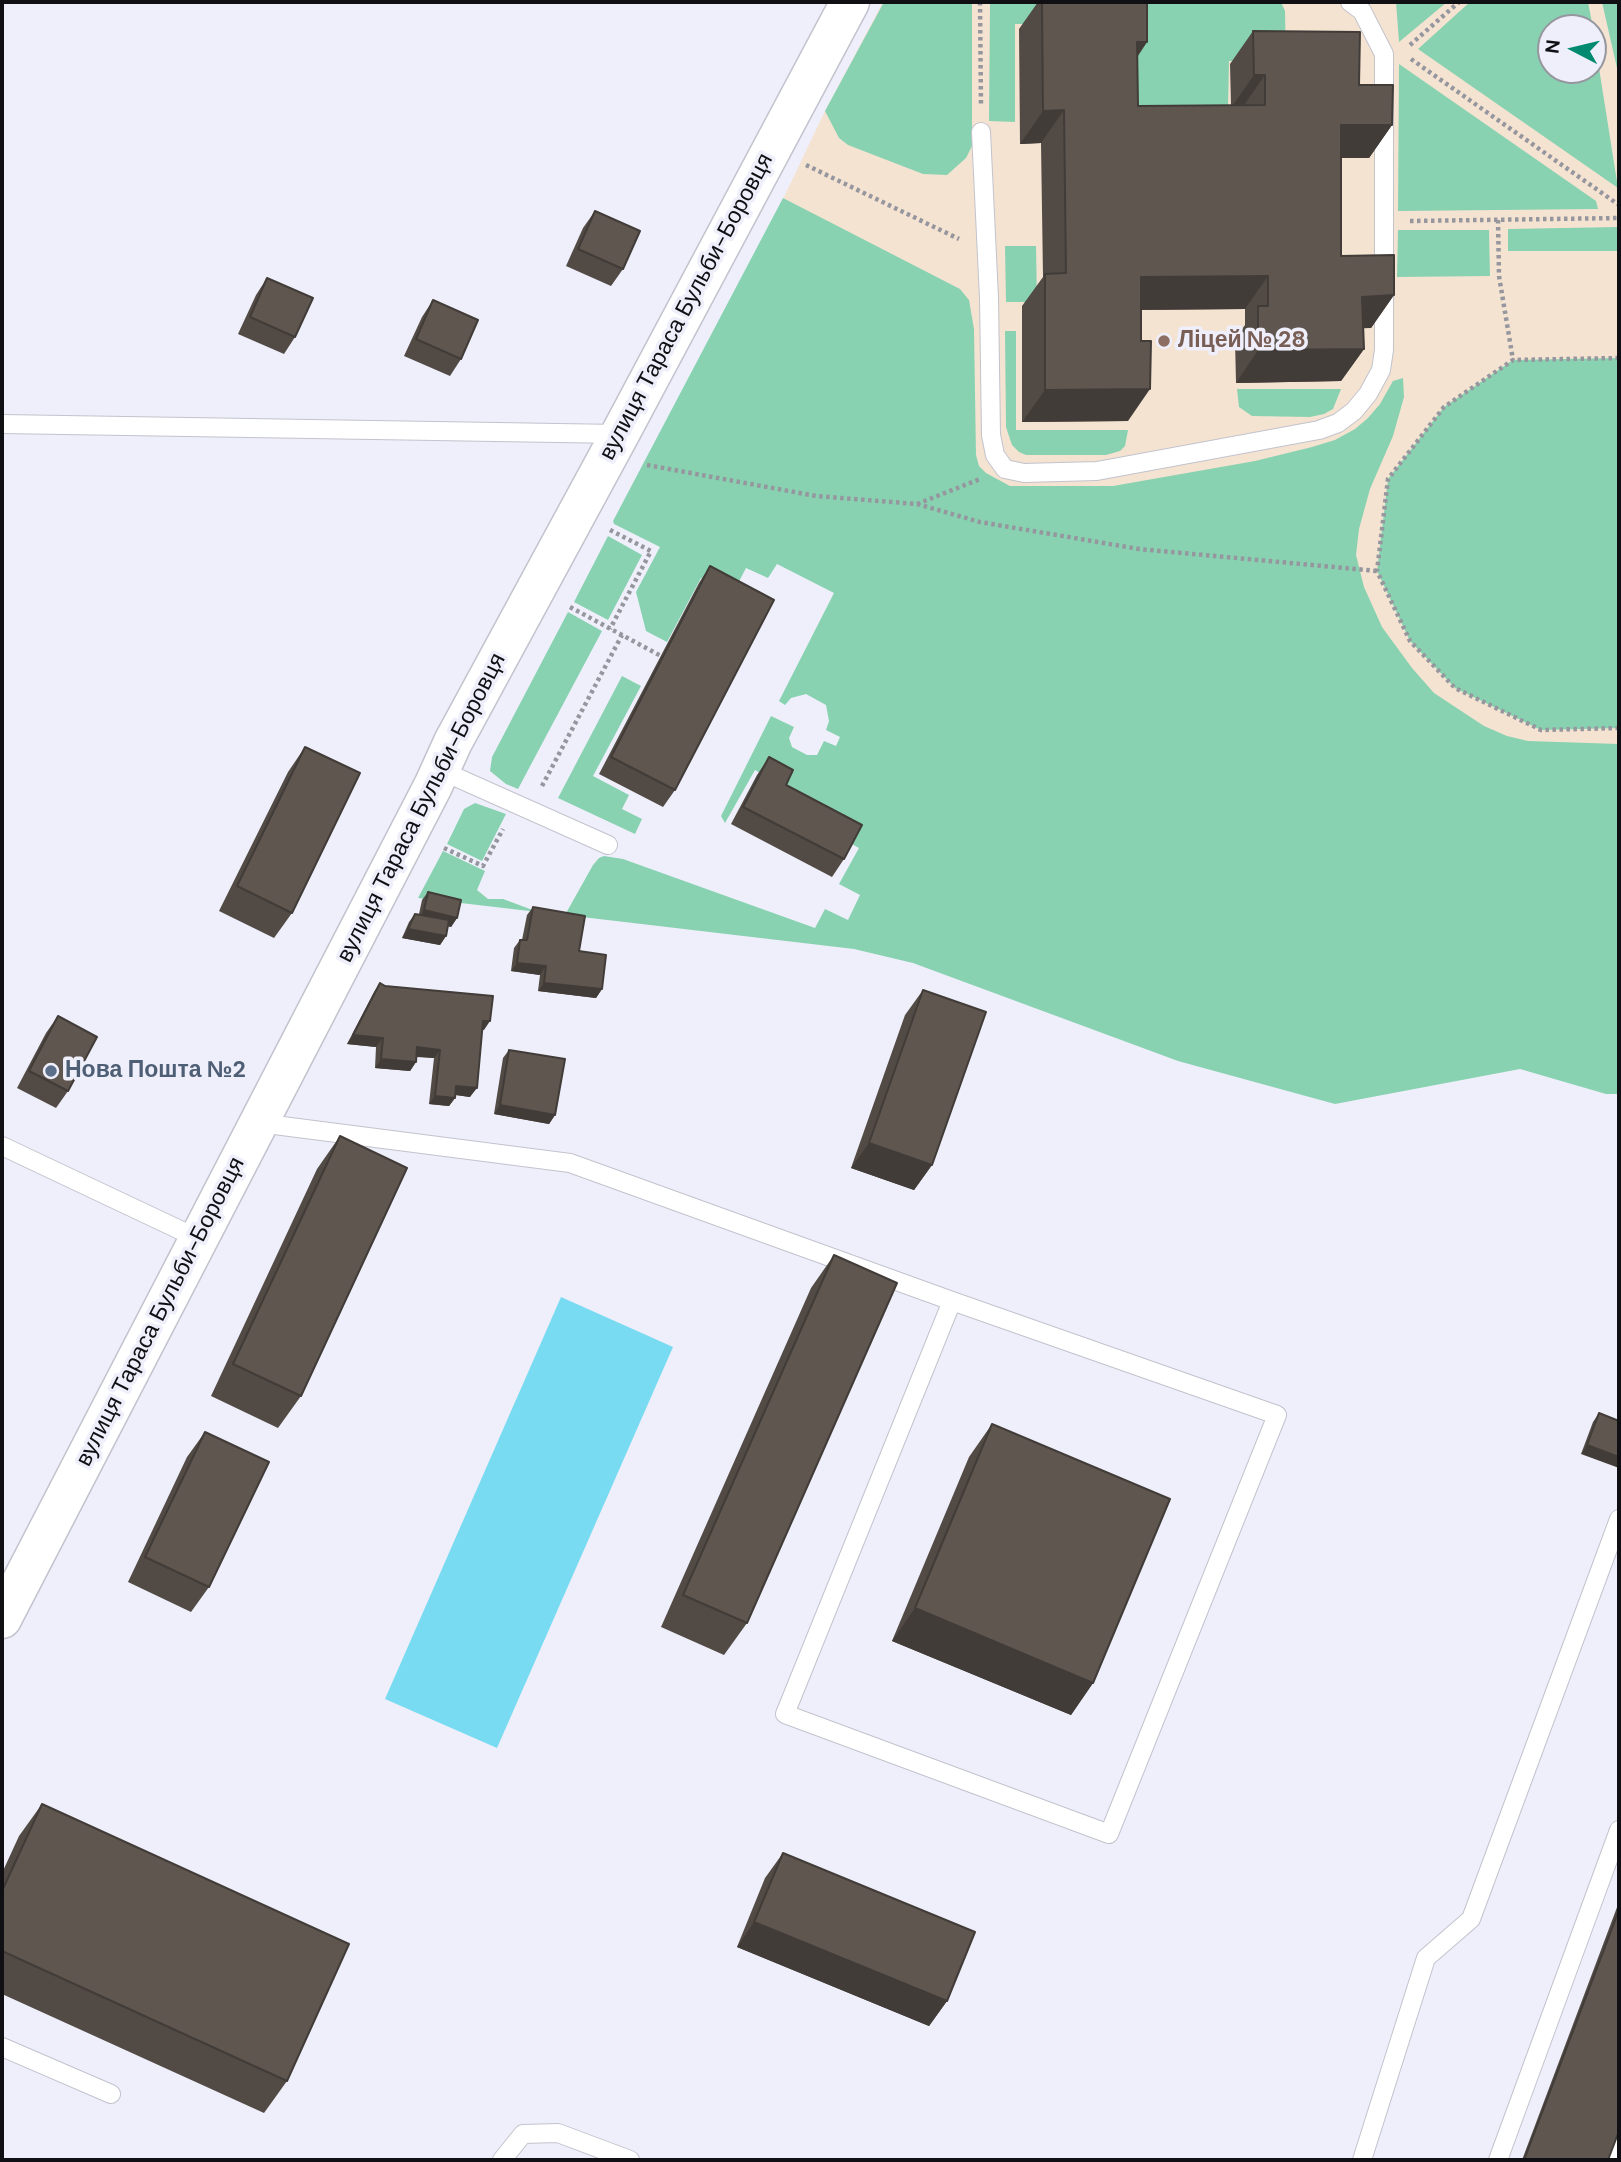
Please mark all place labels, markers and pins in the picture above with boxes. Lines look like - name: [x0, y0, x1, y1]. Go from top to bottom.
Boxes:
- place label: Ліцей № 28: [1178, 327, 1306, 355]
- marker: Ліцей № 28: [1156, 333, 1172, 349]
- place label: Нова Пошта №2: [65, 1057, 246, 1085]
- marker: Нова Пошта №2: [43, 1063, 59, 1079]

